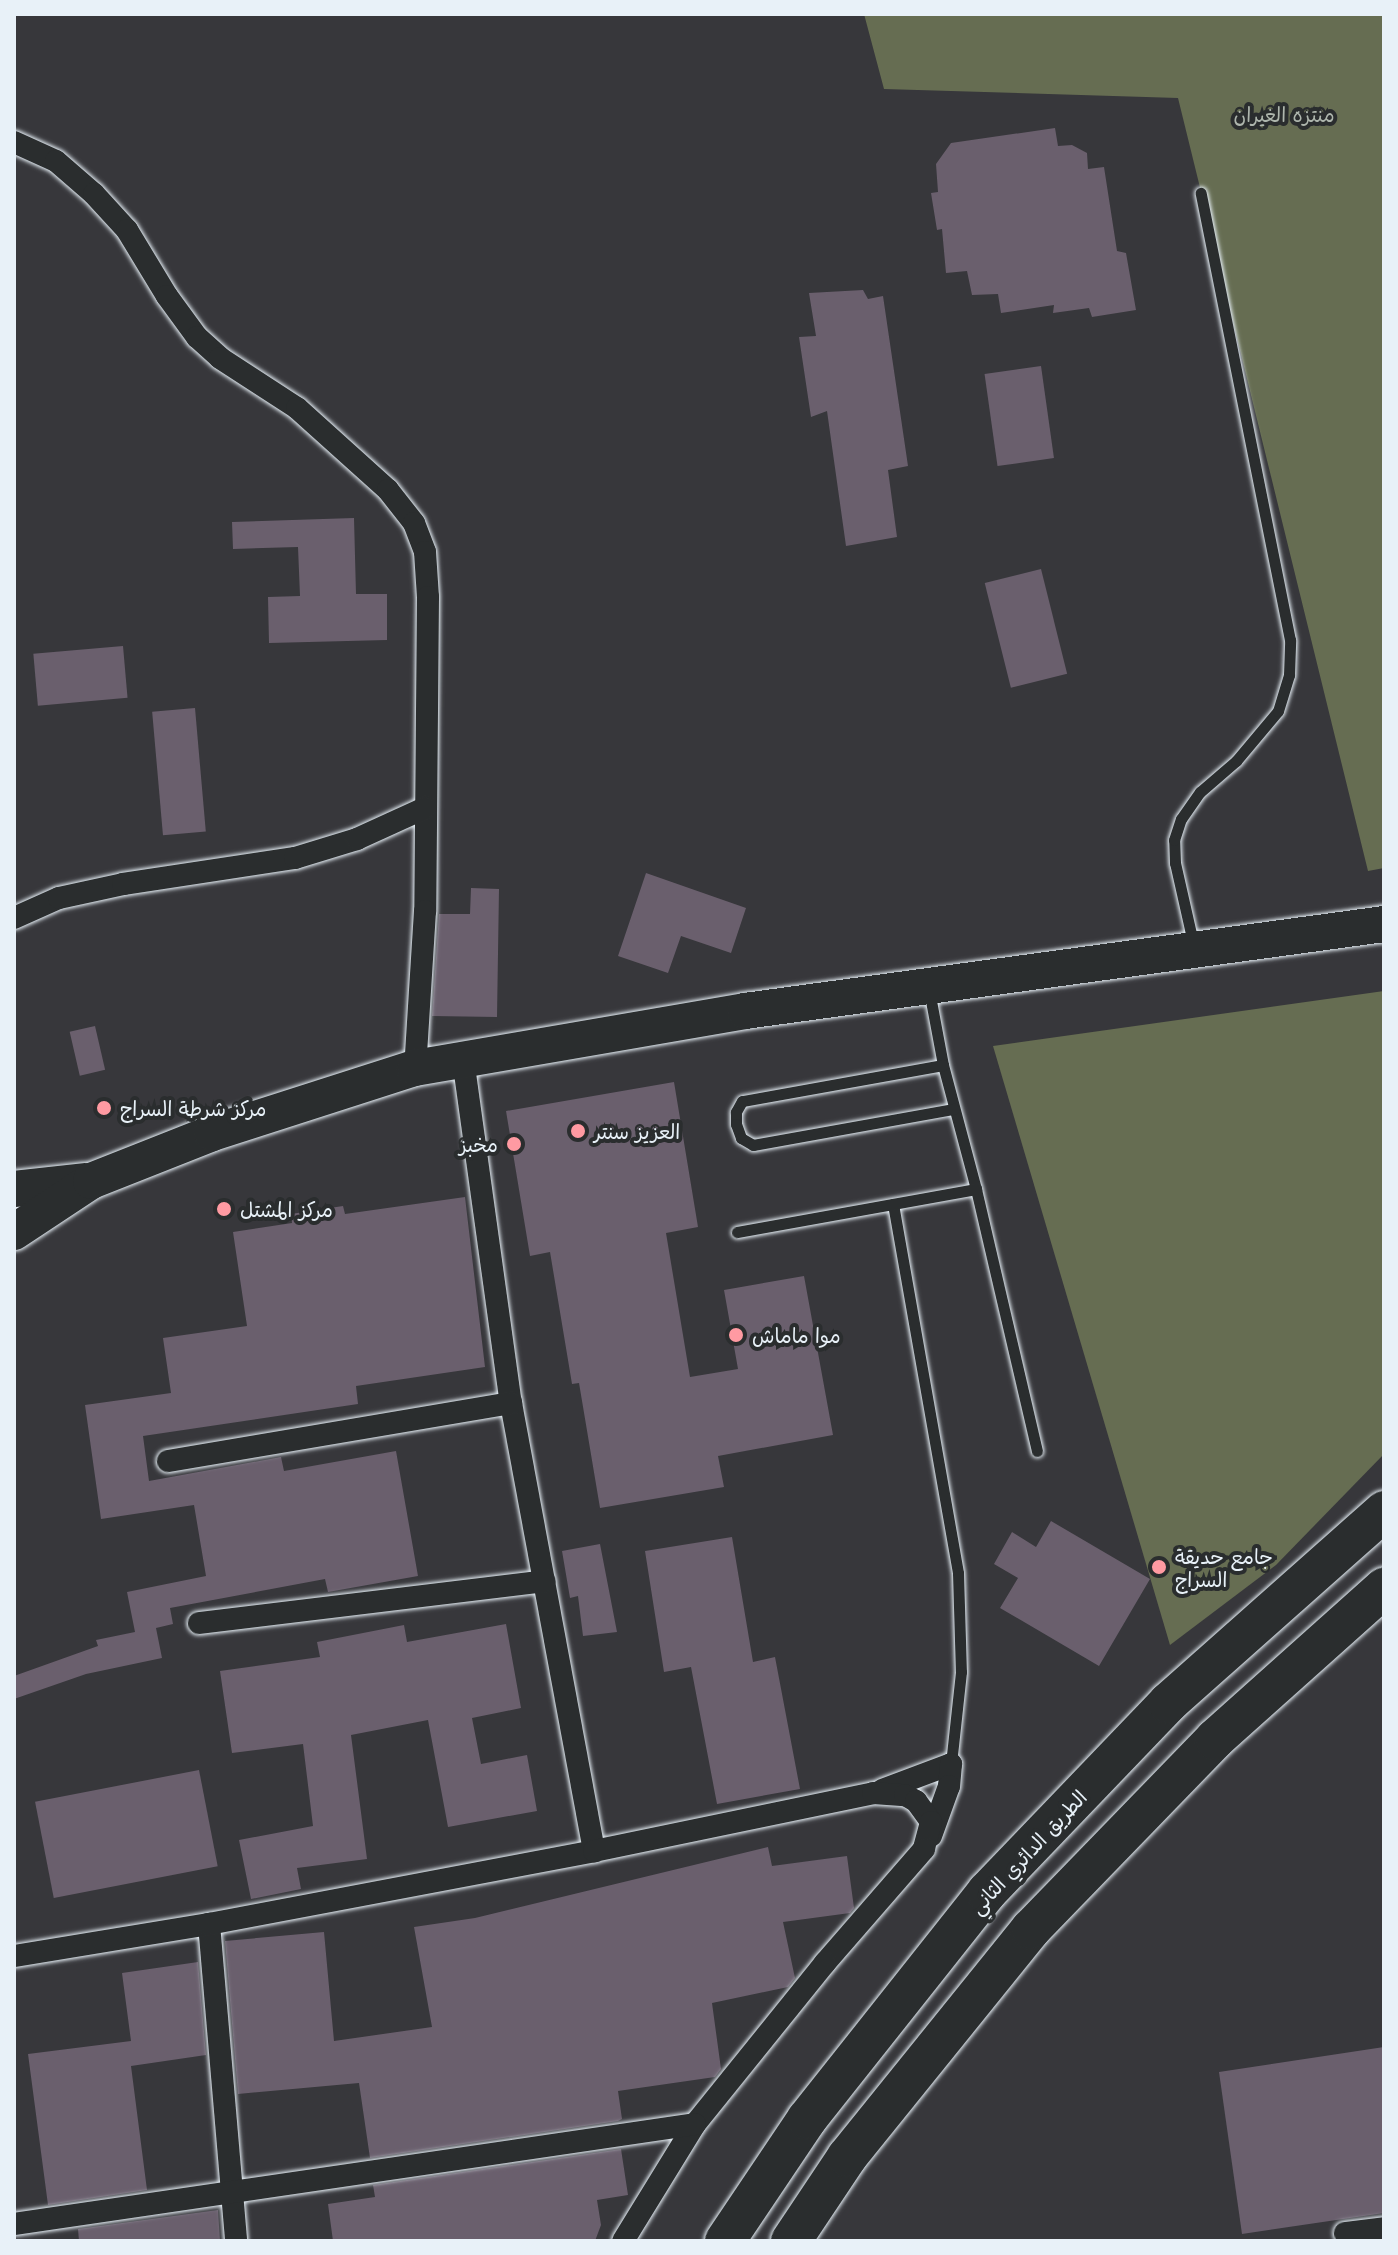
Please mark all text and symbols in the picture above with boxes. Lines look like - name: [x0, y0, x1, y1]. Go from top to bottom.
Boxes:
- park label: منتزه الغيران: [1233, 102, 1335, 126]
- place label: مركز شرطة السراج: [120, 1096, 266, 1120]
- marker: مركز شرطة السراج: [95, 1099, 113, 1117]
- place label: العزيز سنتر: [594, 1119, 680, 1143]
- marker: العزيز سنتر: [569, 1122, 587, 1140]
- place label: مخبز: [459, 1132, 498, 1156]
- marker: مخبز: [505, 1135, 523, 1153]
- place label: مركز المشتل: [240, 1197, 333, 1221]
- marker: مركز المشتل: [215, 1200, 233, 1218]
- place label: موا ماماش: [752, 1323, 841, 1347]
- marker: موا ماماش: [727, 1326, 745, 1344]
- place label: جامع حديقة السراج: [1175, 1544, 1273, 1591]
- marker: جامع حديقة السراج: [1150, 1558, 1168, 1576]
- street label: الطريق الدائري الثاني: [964, 1785, 1092, 1919]

